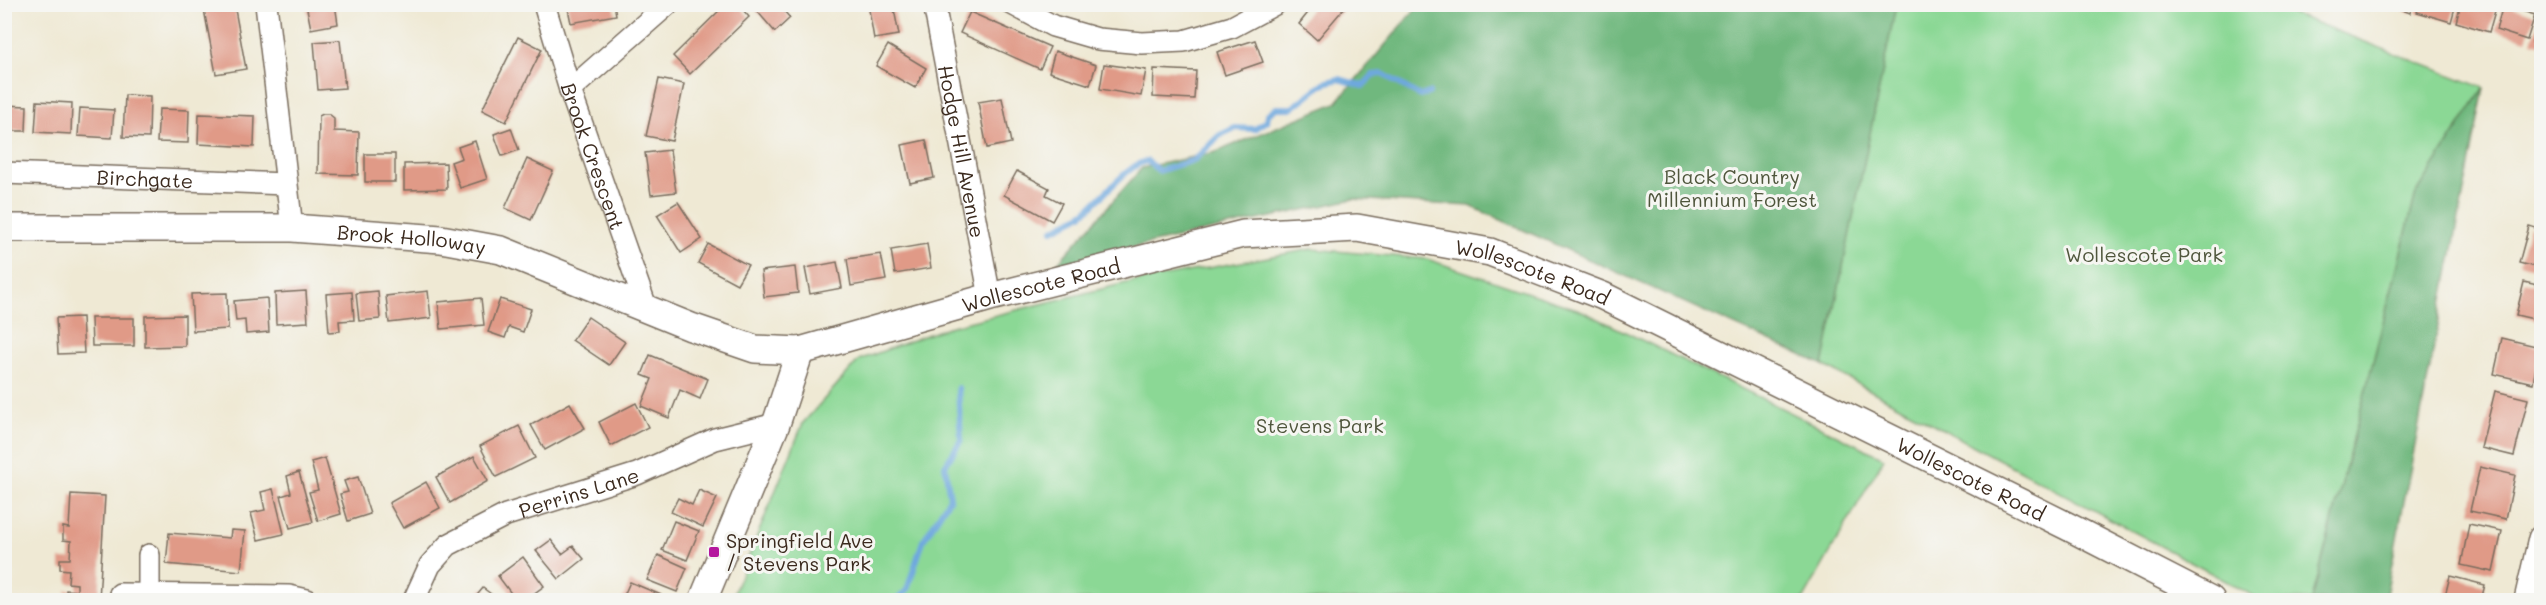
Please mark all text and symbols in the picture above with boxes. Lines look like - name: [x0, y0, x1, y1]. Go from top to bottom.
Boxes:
- street label: Hodge Hill Avenue: [933, 63, 991, 240]
- street label: Brook Crescent: [556, 80, 631, 233]
- park label: Black Country Millennium Forest: [1647, 163, 1817, 212]
- street label: Birchgate: [96, 164, 194, 193]
- street label: Brook Holloway: [336, 218, 488, 260]
- street label: Wollescote Road: [1453, 233, 1615, 310]
- park label: Wollescote Park: [2065, 241, 2223, 267]
- street label: Wollescote Road: [959, 252, 1123, 317]
- park label: Stevens Park: [1256, 412, 1384, 438]
- street label: Wollescote Road: [1893, 431, 2050, 526]
- street label: Perrins Lane: [516, 461, 642, 523]
- place label: Springfield Ave / Stevens Park: [726, 527, 874, 576]
- marker: Springfield Ave / Stevens Park: [707, 545, 721, 559]

